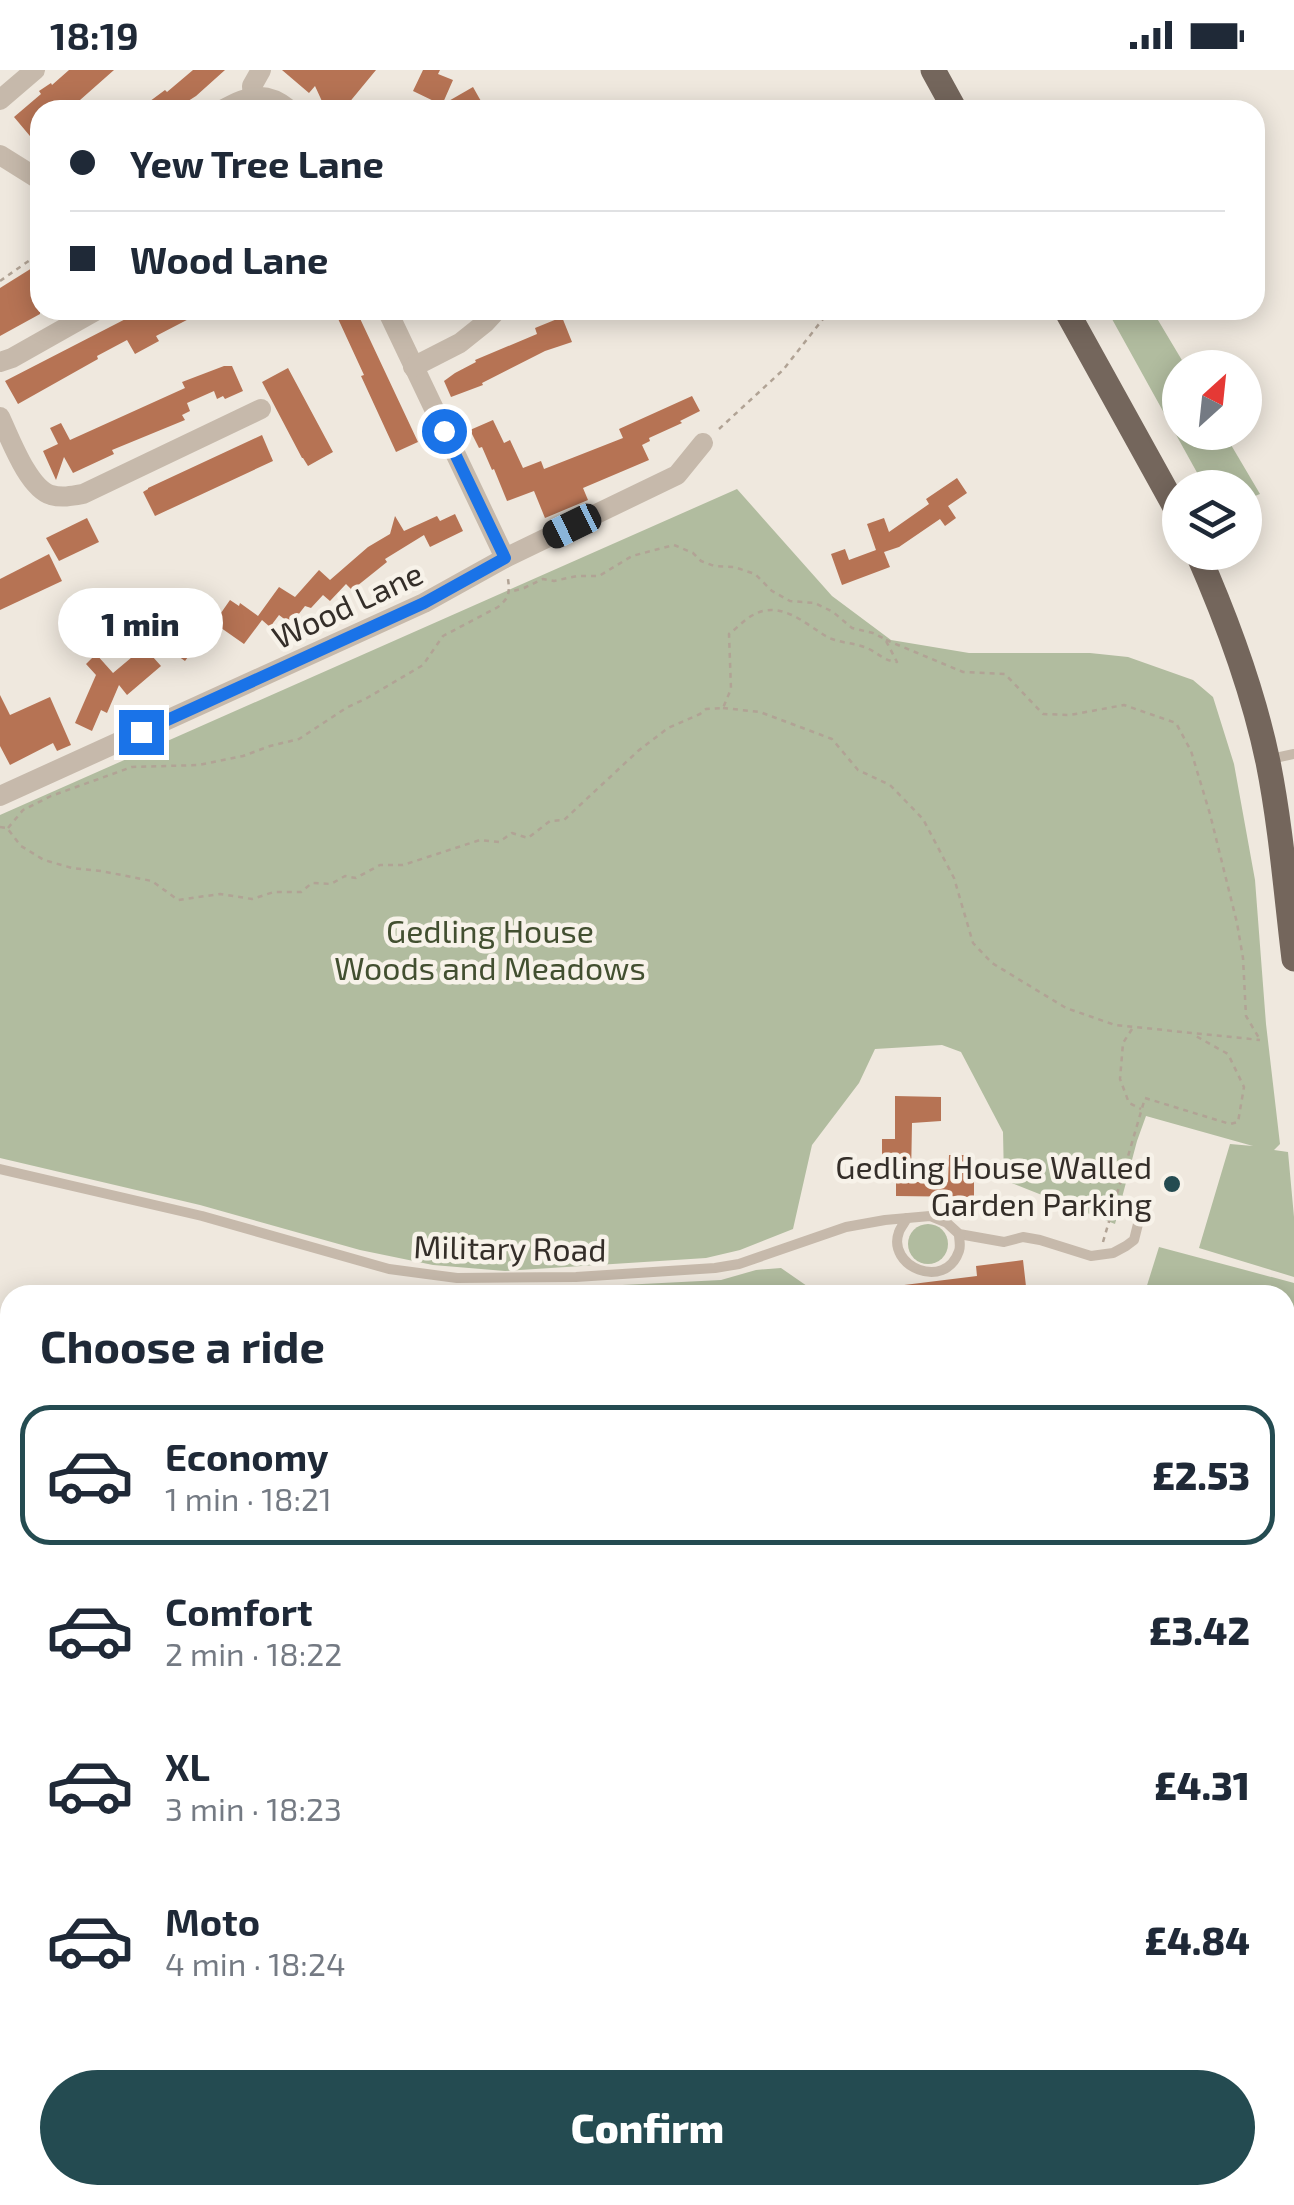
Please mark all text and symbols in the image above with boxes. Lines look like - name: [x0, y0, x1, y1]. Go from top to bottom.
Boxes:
- text: 18:19: [50, 12, 139, 58]
- text: Yew Tree Lane: [130, 140, 384, 186]
- text: Wood Lane: [130, 236, 329, 282]
- north arrow: [1162, 350, 1262, 450]
- map controls: [1162, 350, 1262, 570]
- route start: [422, 409, 467, 454]
- button: layers: [1162, 470, 1262, 570]
- car: [538, 499, 606, 553]
- street label: Wood Lane: [266, 553, 428, 655]
- callout: 1 min: [58, 587, 224, 657]
- text: 1 min: [101, 604, 180, 642]
- route end: [119, 710, 164, 755]
- park label: Gedling House Woods and Meadows: [334, 911, 646, 986]
- place label: Gedling House Walled Garden Parking: [835, 1147, 1152, 1222]
- marker: Gedling House Walled Garden Parking: [1161, 1173, 1183, 1195]
- street label: Military Road: [413, 1226, 607, 1268]
- text: Choose a ride: [40, 1318, 325, 1372]
- icon: car: [45, 1430, 135, 1520]
- text: Economy: [165, 1433, 329, 1479]
- text: £2.53: [1152, 1452, 1250, 1498]
- text: 1 min · 18:21: [165, 1479, 332, 1517]
- icon: car: [45, 1585, 135, 1675]
- text: Comfort: [165, 1588, 313, 1634]
- text: £3.42: [1149, 1607, 1250, 1653]
- text: 2 min · 18:22: [165, 1634, 342, 1672]
- icon: car: [45, 1740, 135, 1830]
- text: XL: [165, 1743, 210, 1789]
- text: £4.31: [1154, 1762, 1250, 1808]
- text: 3 min · 18:23: [165, 1789, 342, 1827]
- icon: car: [45, 1895, 135, 1985]
- text: Moto: [165, 1898, 260, 1944]
- text: £4.84: [1144, 1917, 1250, 1963]
- text: 4 min · 18:24: [165, 1944, 346, 1982]
- button: Confirm: [40, 2070, 1255, 2185]

